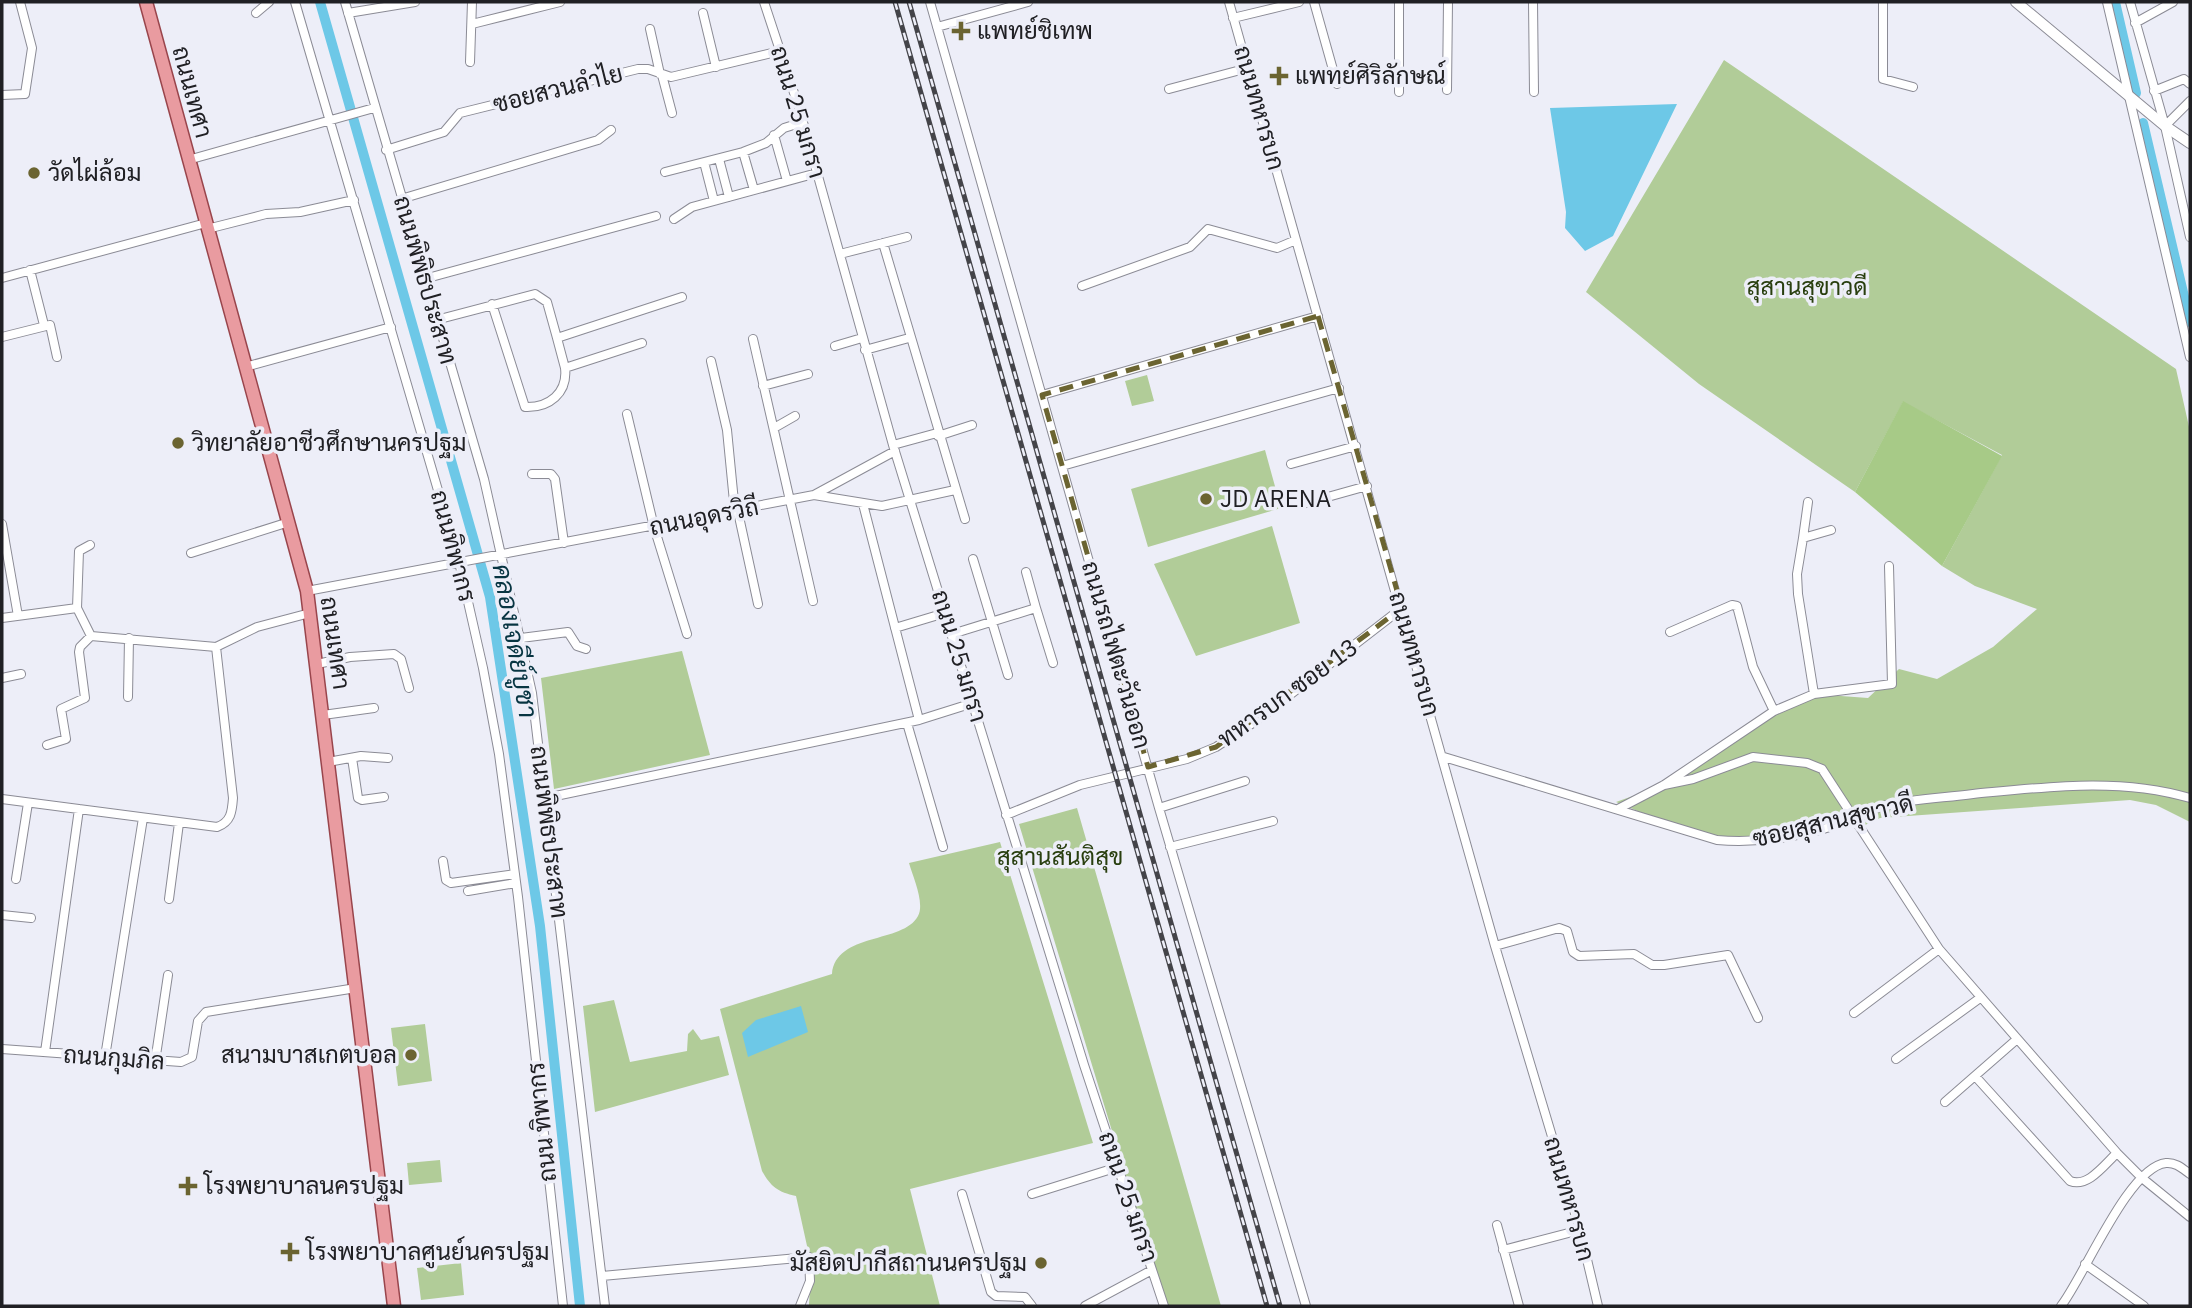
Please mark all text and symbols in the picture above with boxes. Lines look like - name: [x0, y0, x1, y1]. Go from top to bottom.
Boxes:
- place label: แพทย์ชิเทพ: [977, 14, 1093, 46]
- marker: แพทย์ชิเทพ: [951, 21, 971, 41]
- street label: ถนนเทศา: [165, 42, 221, 141]
- street label: ถนน 25 มกรา: [764, 42, 834, 182]
- street label: ถนนทหารบก: [1227, 42, 1293, 174]
- street label: ซอยสวนลำไย: [489, 56, 626, 120]
- place label: แพทย์ศิริลักษณ์: [1295, 59, 1446, 91]
- marker: แพทย์ศิริลักษณ์: [1269, 66, 1289, 86]
- place label: วัดไผ่ล้อม: [48, 156, 142, 188]
- marker: วัดไผ่ล้อม: [26, 165, 42, 181]
- street label: ถนนพิพิธประสาท: [387, 192, 465, 368]
- park label: สุสานสุขาวดี: [1746, 270, 1868, 303]
- place label: วิทยาลัยอาชีวศึกษานครปฐม: [191, 426, 467, 459]
- marker: วิทยาลัยอาชีวศึกษานครปฐม: [170, 435, 186, 451]
- place label: JD ARENA: [1220, 482, 1331, 514]
- street label: ถนนทิพากร: [424, 486, 484, 605]
- street label: ถนนอุดรวิถี: [646, 490, 761, 543]
- marker: JD ARENA: [1198, 491, 1214, 507]
- street label: ถนนรถไฟตะวันออก: [1075, 557, 1159, 752]
- water label: คลองเจดีย์บูชา: [484, 561, 546, 721]
- street label: ถนน 25 มกรา: [925, 586, 995, 726]
- street label: ถนนทหารบก: [1382, 588, 1448, 720]
- street label: ถนนเทศา: [314, 594, 358, 692]
- street label: ทหารบก ซอย 13: [1211, 630, 1364, 754]
- street label: ถนนพิพิธประสาท: [524, 744, 576, 920]
- street label: ซอยสุสานสุขาวดี: [1749, 786, 1916, 855]
- park label: สุสานสันติสุข: [997, 840, 1123, 873]
- street label: ถนนกุมภิล: [62, 1037, 166, 1078]
- place label: สนามบาสเกตบอล: [221, 1038, 397, 1070]
- marker: สนามบาสเกตบอล: [403, 1047, 419, 1063]
- street label: ถนน ทิพากร: [519, 1061, 563, 1184]
- street label: ถนน 25 มกรา: [1092, 1127, 1166, 1266]
- street label: ถนนทหารบก: [1537, 1133, 1603, 1265]
- place label: โรงพยาบาลนครปฐม: [202, 1169, 404, 1202]
- marker: โรงพยาบาลนครปฐม: [178, 1176, 198, 1196]
- place label: โรงพยาบาลศูนย์นครปฐม: [304, 1235, 550, 1269]
- marker: โรงพยาบาลศูนย์นครปฐม: [280, 1242, 300, 1262]
- place label: มัสยิดปากีสถานนครปฐม: [790, 1246, 1027, 1279]
- marker: มัสยิดปากีสถานนครปฐม: [1033, 1255, 1049, 1271]

